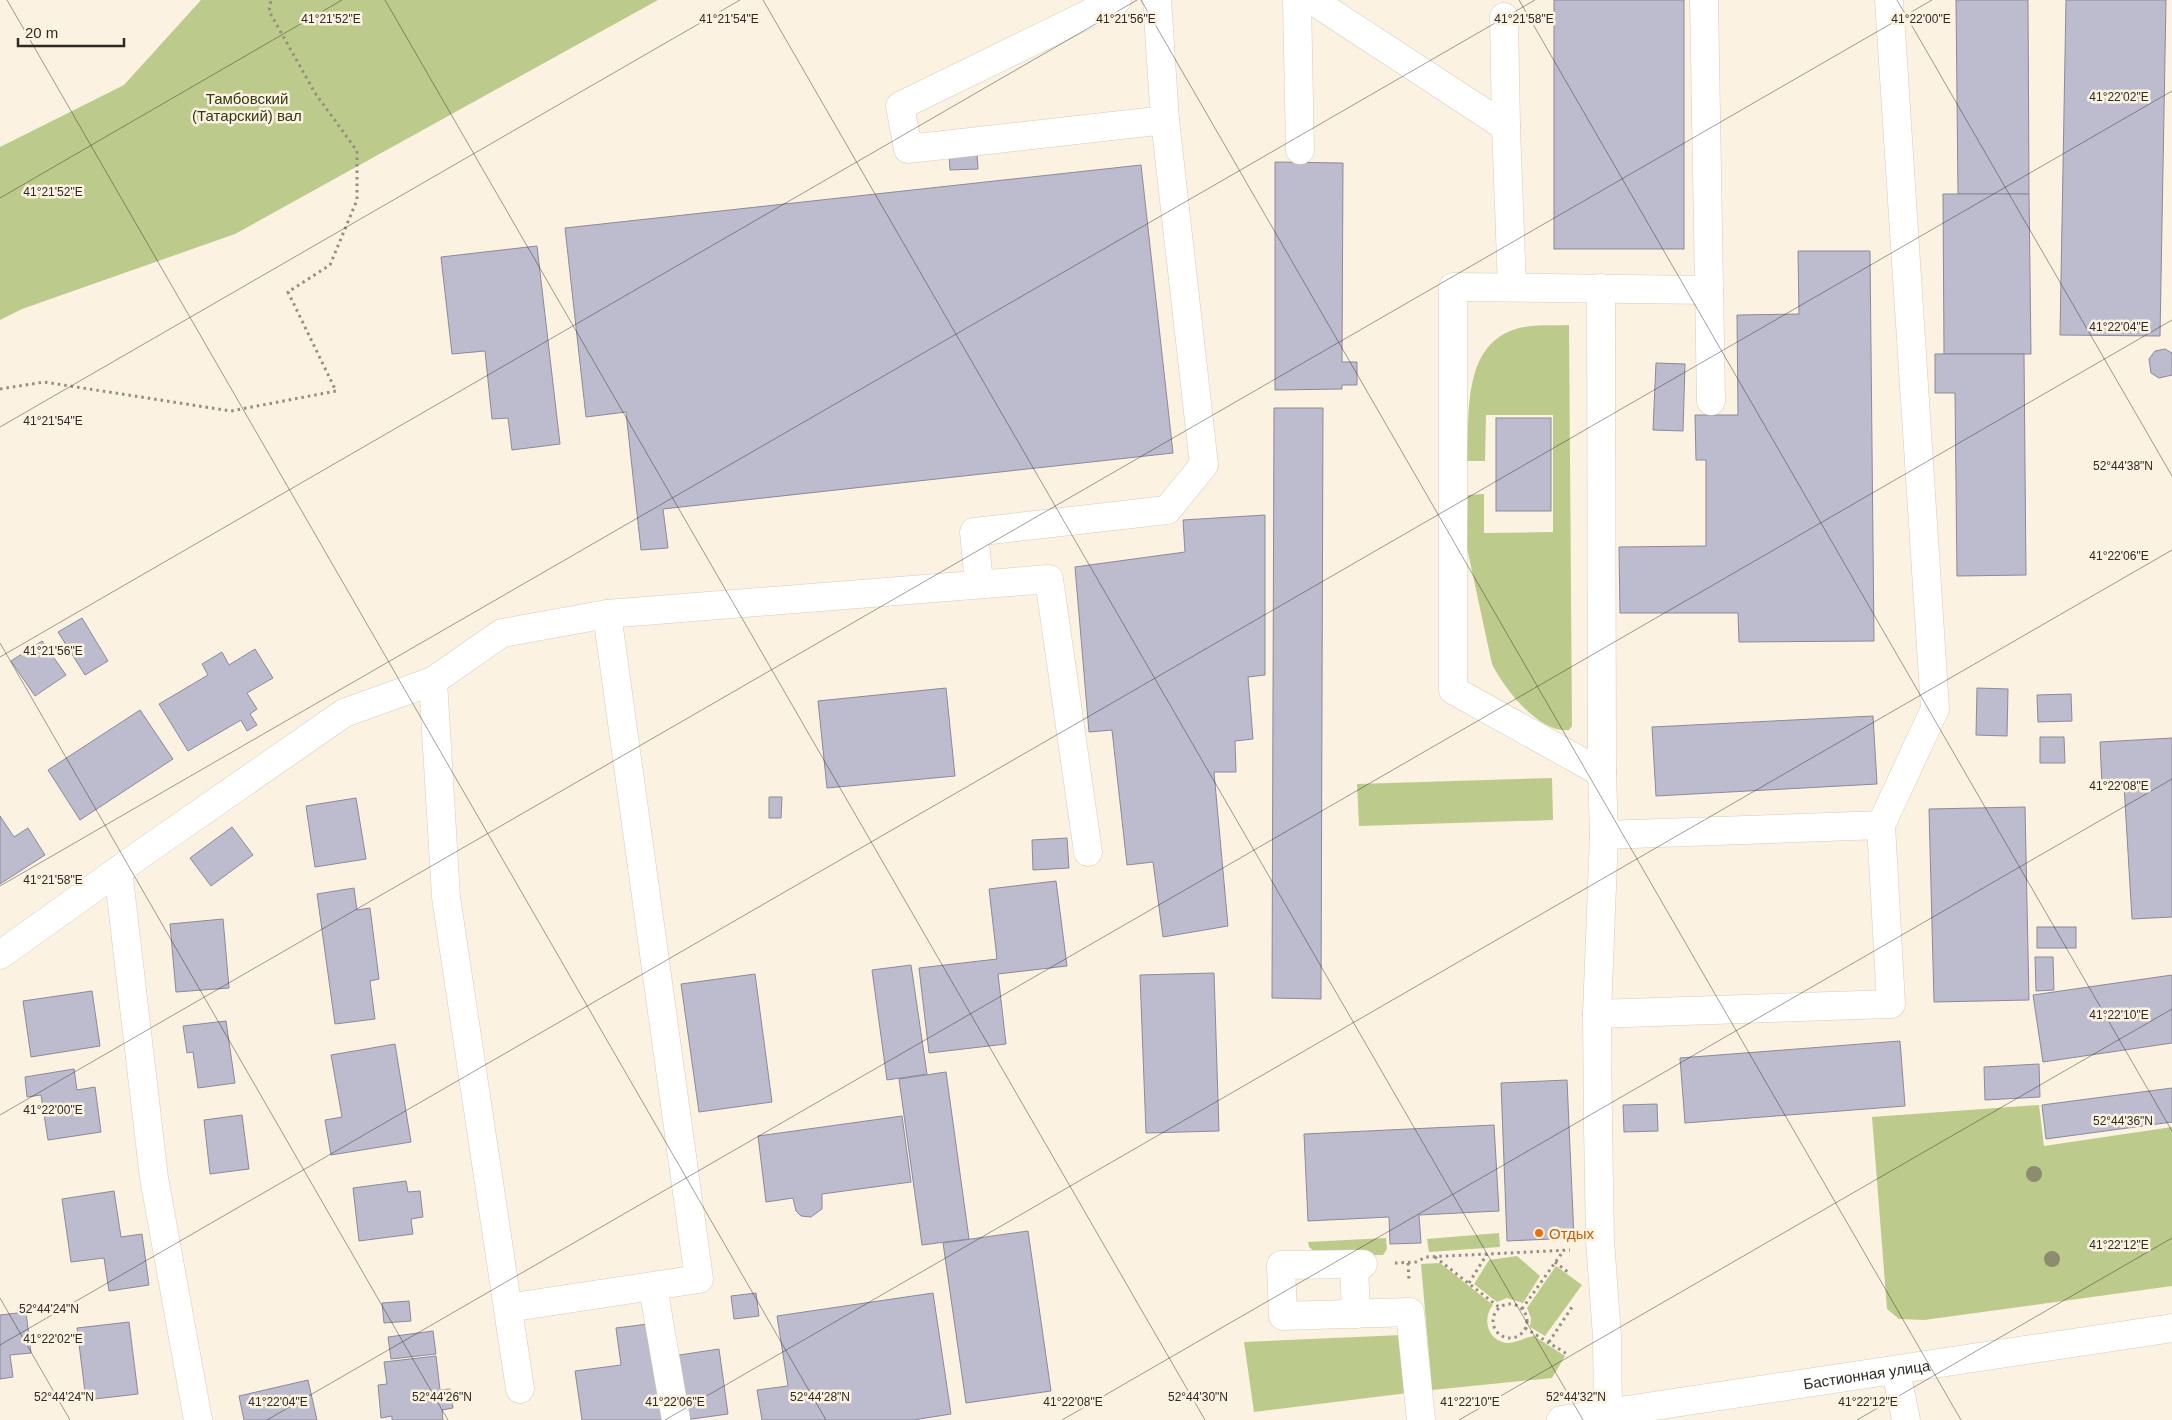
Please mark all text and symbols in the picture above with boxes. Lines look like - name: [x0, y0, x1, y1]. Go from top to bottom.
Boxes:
- text: 41°21'52"E: [301, 12, 361, 26]
- text: 41°21'54"E: [699, 12, 759, 26]
- text: 41°21'56"E: [1096, 12, 1156, 26]
- text: 41°21'58"E: [1494, 12, 1554, 26]
- text: 41°22'00"E: [1891, 12, 1951, 26]
- scale bar: [18, 15, 124, 47]
- text: 20 m: [25, 24, 58, 41]
- park label: Тамбовский (Татарский) вал: [192, 90, 302, 124]
- text: 41°22'02"E: [2089, 90, 2149, 104]
- text: 41°21'52"E: [23, 185, 83, 199]
- text: 41°22'04"E: [2089, 320, 2149, 334]
- text: 41°21'54"E: [23, 414, 83, 428]
- text: 52°44'38"N: [2093, 459, 2153, 473]
- text: 41°22'06"E: [2089, 549, 2149, 563]
- text: 41°21'56"E: [23, 644, 83, 658]
- text: 41°22'08"E: [2089, 779, 2149, 793]
- text: 41°21'58"E: [23, 873, 83, 887]
- text: 41°22'10"E: [2089, 1008, 2149, 1022]
- text: 41°22'00"E: [23, 1103, 83, 1117]
- text: 52°44'36"N: [2093, 1114, 2153, 1128]
- place label: Отдых: [1549, 1225, 1595, 1242]
- marker: Отдых: [1533, 1227, 1545, 1239]
- text: 41°22'12"E: [2089, 1238, 2149, 1252]
- text: 52°44'24"N: [19, 1302, 79, 1316]
- text: 41°22'02"E: [23, 1332, 83, 1346]
- street label: Бастионная улица: [1802, 1356, 1932, 1392]
- text: 52°44'24"N: [34, 1390, 94, 1404]
- text: 52°44'26"N: [412, 1390, 472, 1404]
- text: 52°44'28"N: [790, 1390, 850, 1404]
- text: 52°44'30"N: [1168, 1390, 1228, 1404]
- text: 52°44'32"N: [1546, 1390, 1606, 1404]
- text: 41°22'04"E: [248, 1395, 308, 1409]
- text: 41°22'06"E: [645, 1395, 705, 1409]
- text: 41°22'08"E: [1043, 1395, 1103, 1409]
- text: 41°22'10"E: [1440, 1395, 1500, 1409]
- text: 41°22'12"E: [1838, 1395, 1898, 1409]

